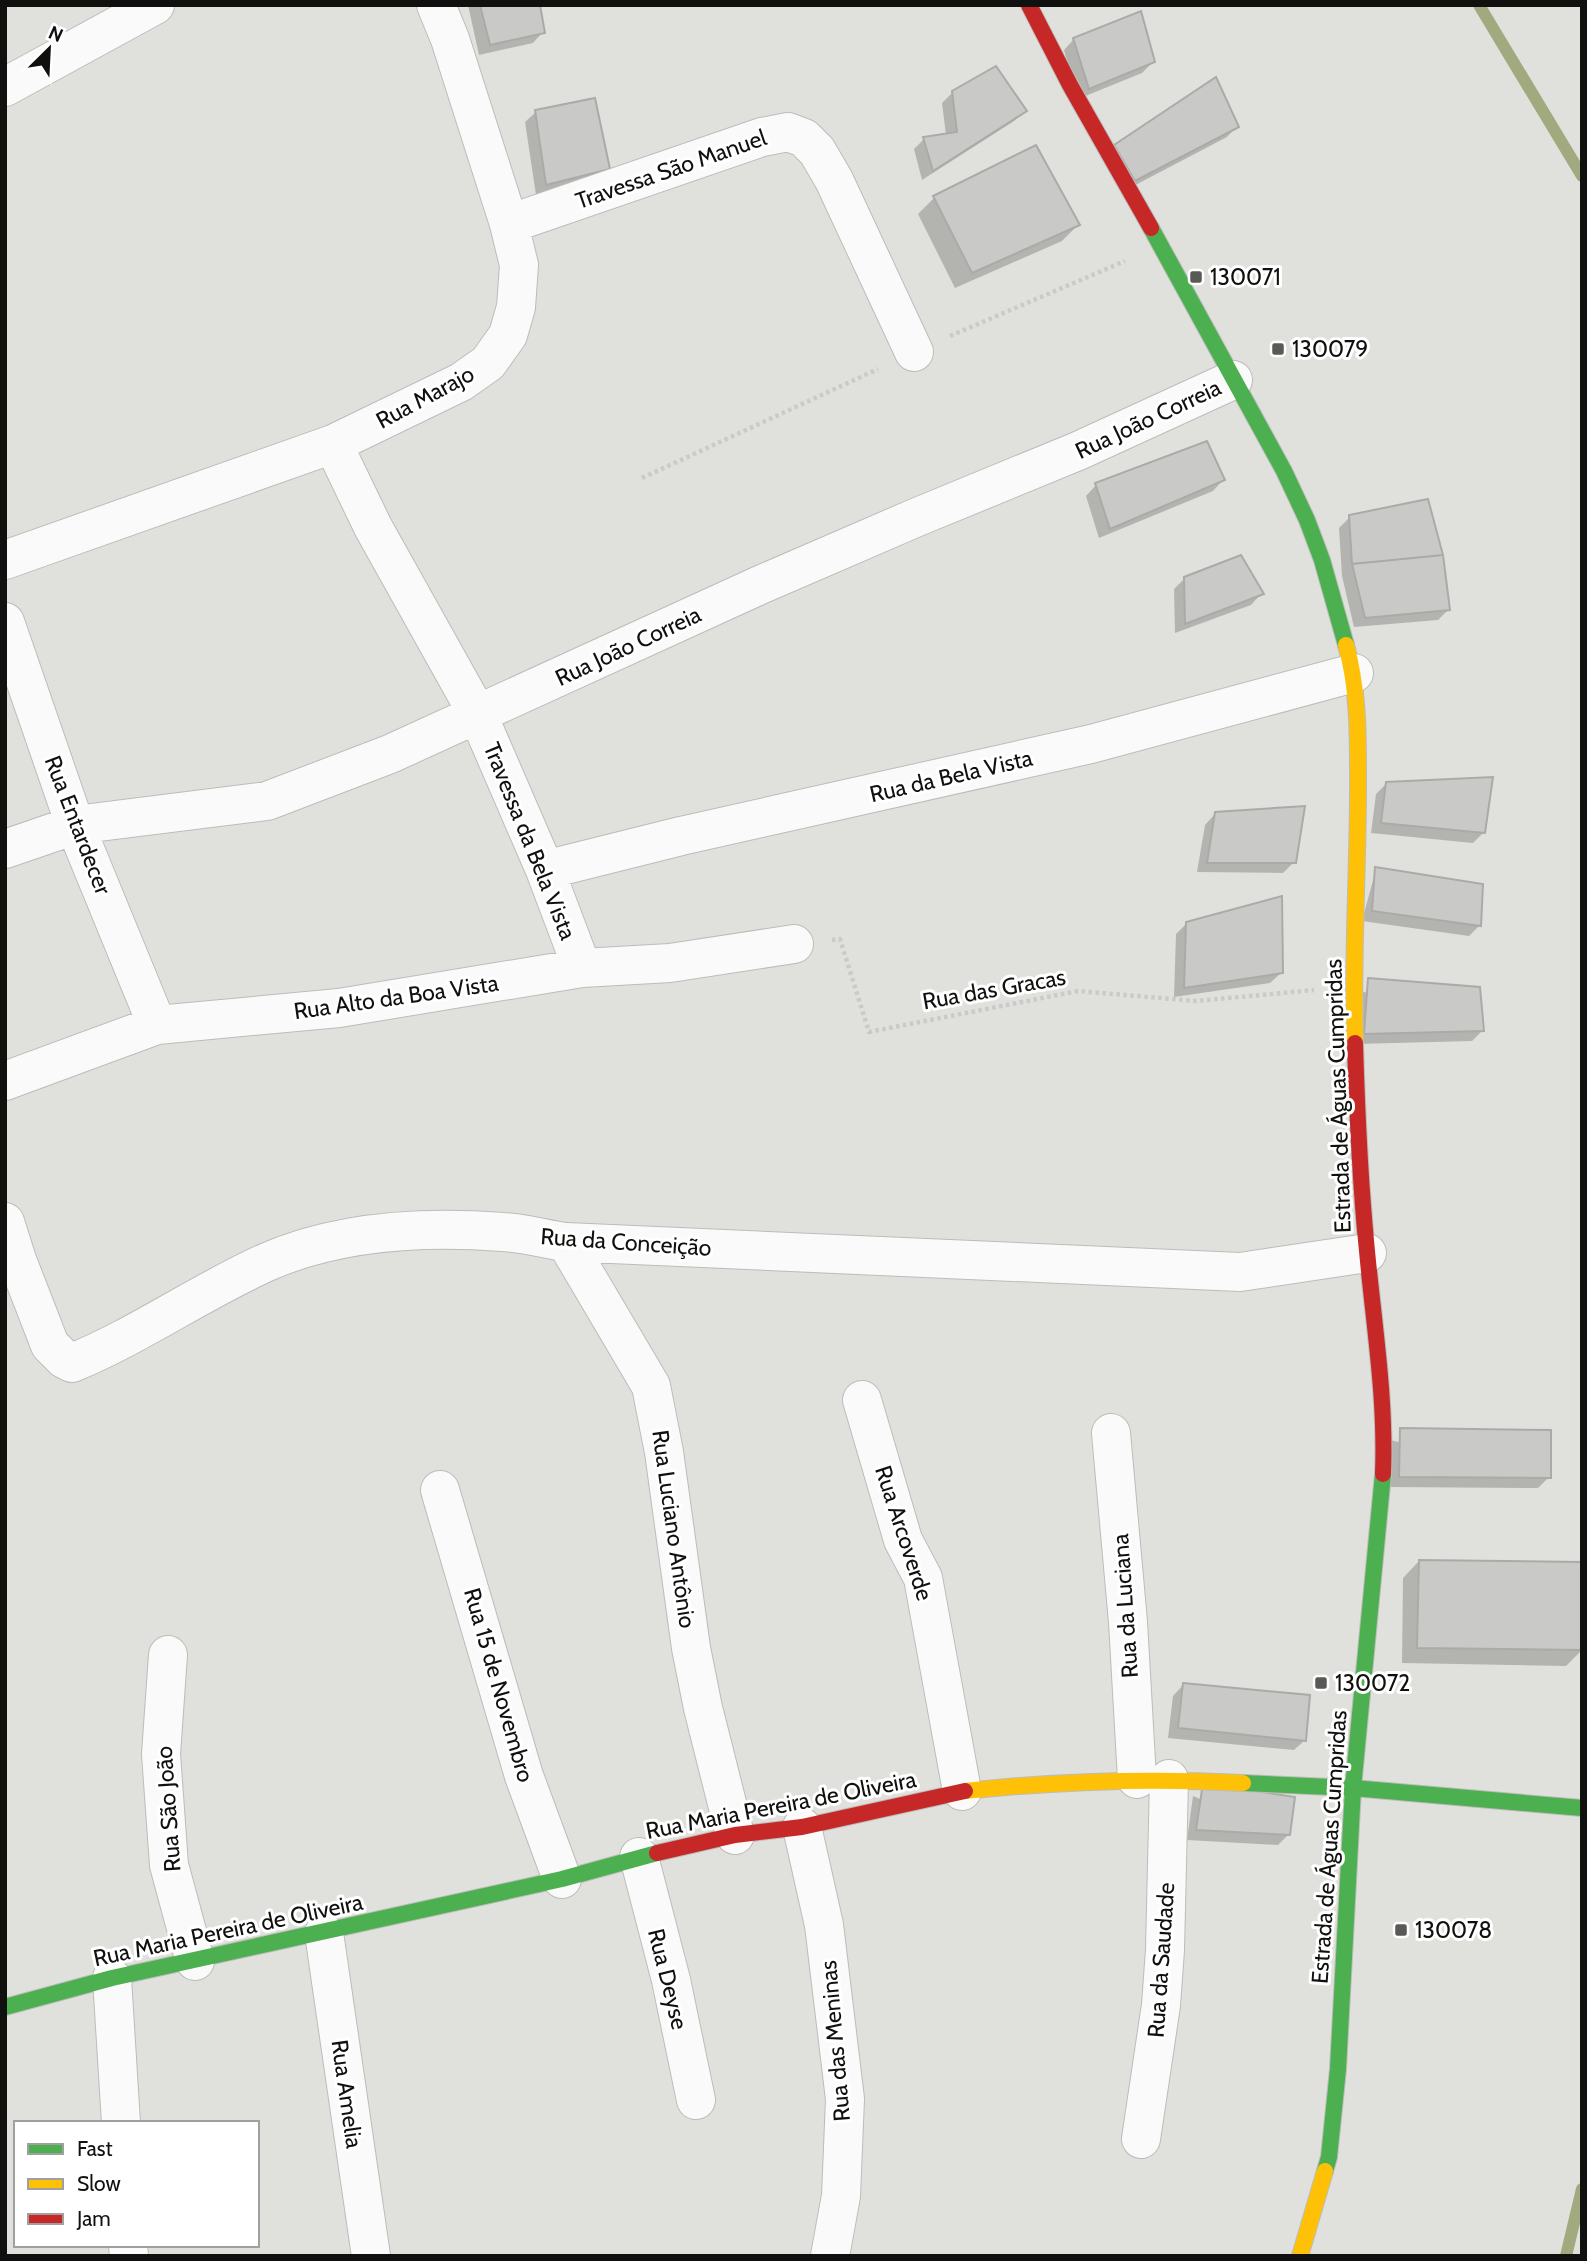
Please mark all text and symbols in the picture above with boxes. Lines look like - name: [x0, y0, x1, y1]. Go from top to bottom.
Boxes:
- north arrow: [14, 14, 84, 84]
- text: N: [45, 21, 67, 47]
- street label: Travessa São Manuel: [572, 123, 771, 215]
- place label: 130071: [1210, 263, 1281, 291]
- marker: 130071: [1188, 269, 1204, 285]
- place label: 130079: [1292, 335, 1368, 363]
- marker: 130079: [1270, 341, 1286, 357]
- street label: Rua Marajo: [371, 359, 479, 435]
- street label: Rua João Correia: [1071, 373, 1225, 465]
- street label: Rua João Correia: [551, 600, 705, 692]
- street label: Travessa da Bela Vista: [478, 738, 582, 944]
- street label: Rua da Bela Vista: [867, 744, 1035, 808]
- street label: Rua Entardecer: [39, 752, 118, 899]
- street label: Estrada de Águas Cumpridas: [1318, 958, 1357, 1234]
- street label: Rua das Gracas: [920, 963, 1068, 1015]
- street label: Rua Alto da Boa Vista: [292, 969, 500, 1025]
- street label: Rua da Conceição: [540, 1222, 712, 1262]
- street label: Rua Luciano Antônio: [646, 1428, 702, 1630]
- street label: Rua Arcoverde: [869, 1462, 939, 1604]
- street label: Rua da Luciana: [1106, 1533, 1144, 1679]
- street label: Rua 15 de Novembro: [458, 1585, 540, 1785]
- place label: 130072: [1335, 1669, 1410, 1697]
- marker: 130072: [1313, 1675, 1329, 1691]
- street label: Estrada de Águas Cumpridas: [1304, 1709, 1353, 1985]
- street label: Rua São João: [150, 1745, 186, 1873]
- street label: Rua Maria Pereira de Oliveira: [643, 1765, 919, 1845]
- street label: Rua da Saudade: [1142, 1881, 1180, 2039]
- street label: Rua Maria Pereira de Oliveira: [91, 1888, 365, 1972]
- place label: 130078: [1415, 1916, 1492, 1944]
- marker: 130078: [1393, 1922, 1409, 1938]
- street label: Rua Deyse: [642, 1926, 694, 2033]
- street label: Rua das Meninas: [814, 1959, 856, 2123]
- street label: Rua Amelia: [326, 2038, 368, 2150]
- legend: [14, 2121, 259, 2247]
- text: Fast: [77, 2136, 113, 2161]
- text: Slow: [77, 2171, 121, 2196]
- text: Jam: [76, 2206, 111, 2231]

